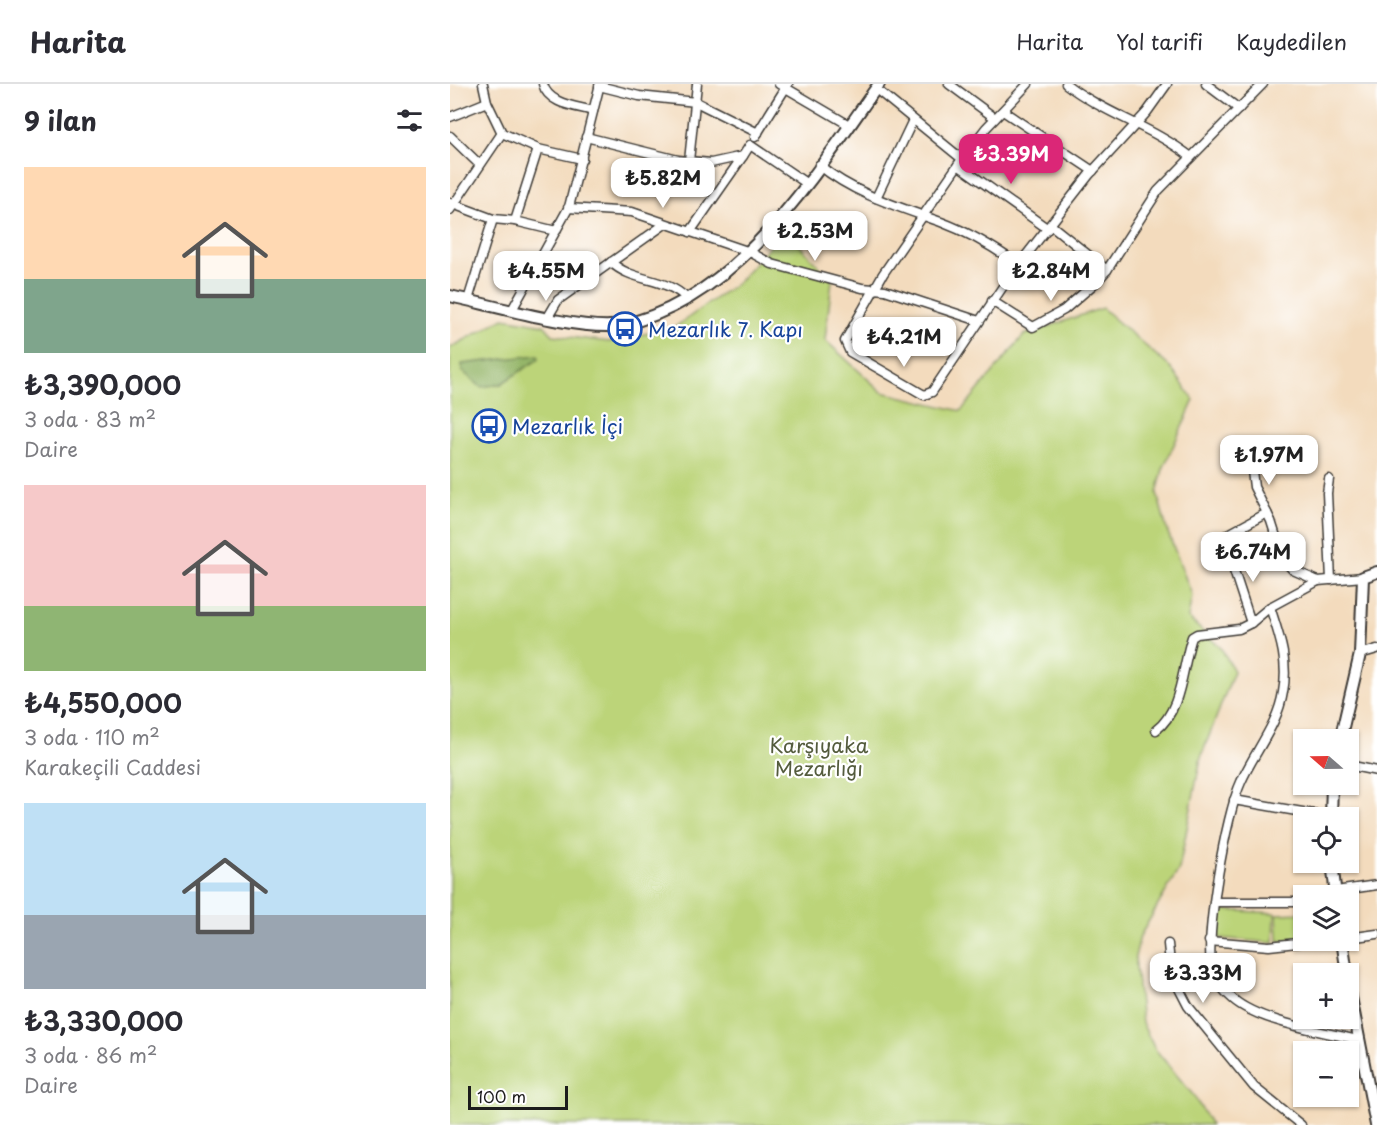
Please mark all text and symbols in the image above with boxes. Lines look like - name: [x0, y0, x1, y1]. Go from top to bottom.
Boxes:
- text: Harita: [30, 20, 126, 63]
- text: Harita: [1016, 25, 1083, 57]
- text: Yol tarifi: [1116, 25, 1203, 57]
- text: Kaydedilen: [1236, 25, 1347, 57]
- text: 9 ilan: [24, 101, 97, 140]
- icon: filters: [393, 104, 426, 137]
- pin: ₺3.39M: [962, 134, 1060, 185]
- text: ₺3.39M: [973, 138, 1049, 168]
- pin: ₺5.82M: [614, 158, 712, 209]
- text: ₺5.82M: [625, 162, 701, 192]
- icon: home: [171, 206, 279, 314]
- pin: ₺2.53M: [766, 211, 864, 262]
- text: ₺2.53M: [777, 215, 853, 245]
- pin: ₺4.55M: [497, 251, 595, 302]
- pin: ₺2.84M: [1002, 251, 1100, 302]
- text: ₺4.55M: [507, 255, 585, 285]
- text: ₺2.84M: [1012, 255, 1090, 285]
- bus stop icon: Mezarlık 7. Kapı: [607, 311, 643, 347]
- place label: Mezarlık 7. Kapı: [648, 314, 803, 344]
- pin: ₺4.21M: [855, 317, 953, 368]
- text: ₺4.21M: [866, 321, 942, 351]
- text: ₺3,390,000: [24, 365, 181, 404]
- text: 3 oda · 83 m²: [24, 404, 156, 434]
- bus stop icon: Mezarlık İçi: [471, 408, 507, 444]
- place label: Mezarlık İçi: [512, 411, 623, 441]
- text: Daire: [24, 434, 78, 464]
- pin: ₺1.97M: [1220, 435, 1318, 486]
- text: ₺1.97M: [1234, 439, 1304, 469]
- icon: home: [171, 524, 279, 632]
- pin: ₺6.74M: [1204, 532, 1302, 583]
- text: ₺6.74M: [1215, 536, 1291, 566]
- text: ₺4,550,000: [24, 683, 182, 722]
- text: 3 oda · 110 m²: [24, 722, 160, 752]
- north arrow: [1293, 729, 1359, 795]
- map controls: [1293, 729, 1359, 1107]
- park label: Karşıyaka Mezarlığı: [770, 730, 869, 783]
- text: Karakeçili Caddesi: [24, 752, 201, 782]
- button: locate: [1293, 807, 1359, 873]
- icon: home: [171, 842, 279, 950]
- button: layers: [1293, 885, 1359, 951]
- pin: ₺3.33M: [1154, 953, 1252, 1004]
- text: ₺3.33M: [1164, 957, 1242, 987]
- button: +: [1293, 963, 1359, 1029]
- text: ₺3,330,000: [24, 1001, 183, 1040]
- text: 3 oda · 86 m²: [24, 1040, 157, 1070]
- button: −: [1293, 1041, 1359, 1107]
- text: Daire: [24, 1070, 78, 1100]
- scale bar: [468, 1083, 568, 1110]
- text: 100 m: [477, 1084, 526, 1108]

